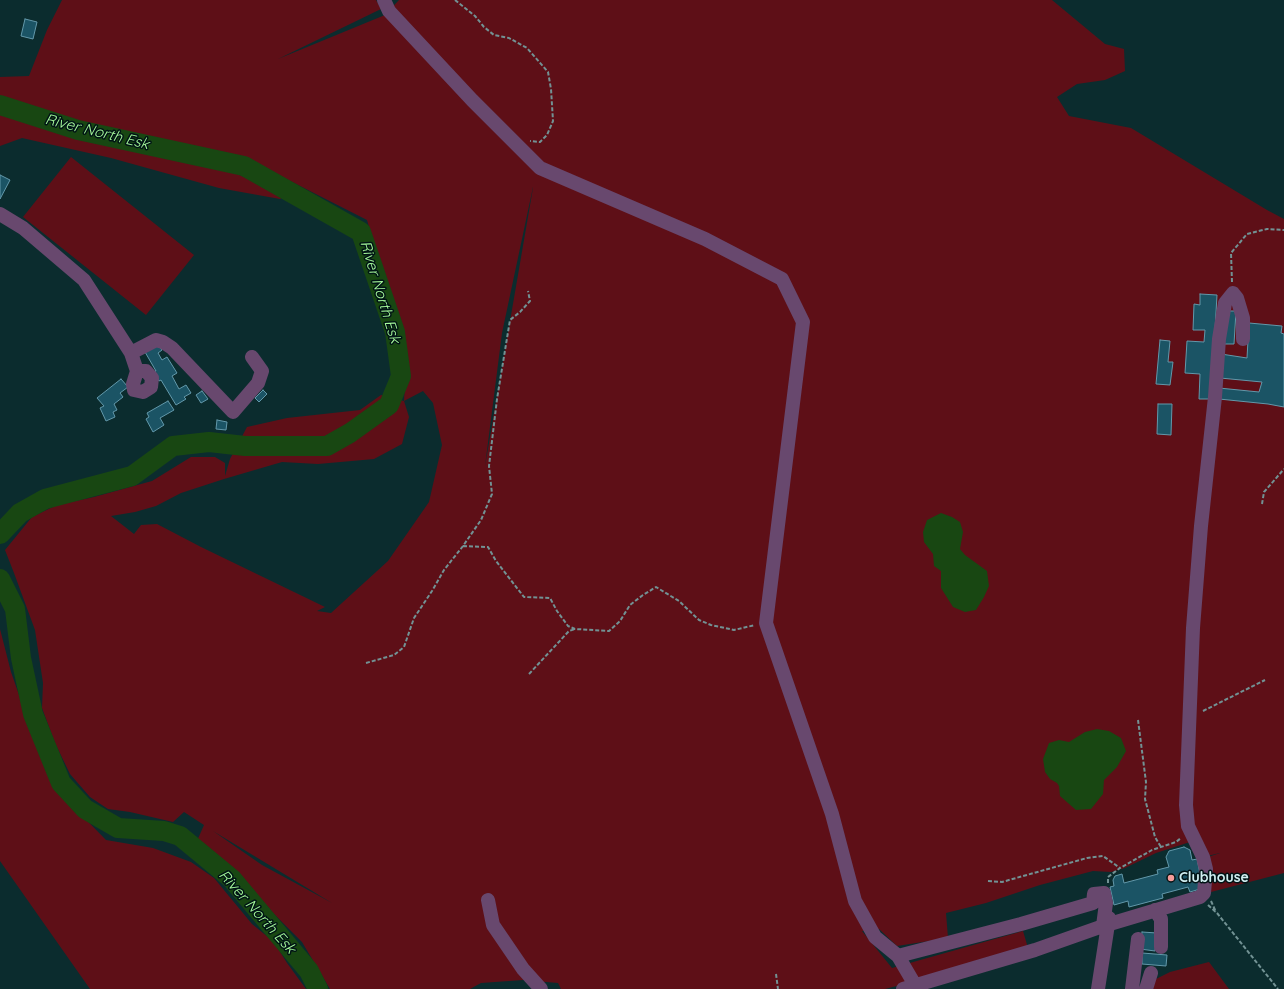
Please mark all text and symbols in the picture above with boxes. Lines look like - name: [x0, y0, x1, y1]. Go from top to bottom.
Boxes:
- water label: River North Esk: [43, 110, 151, 154]
- water label: River North Esk: [356, 238, 404, 346]
- water label: River North Esk: [215, 866, 299, 958]
- place label: Clubhouse: [1179, 870, 1249, 886]
- marker: Clubhouse: [1166, 873, 1176, 883]

